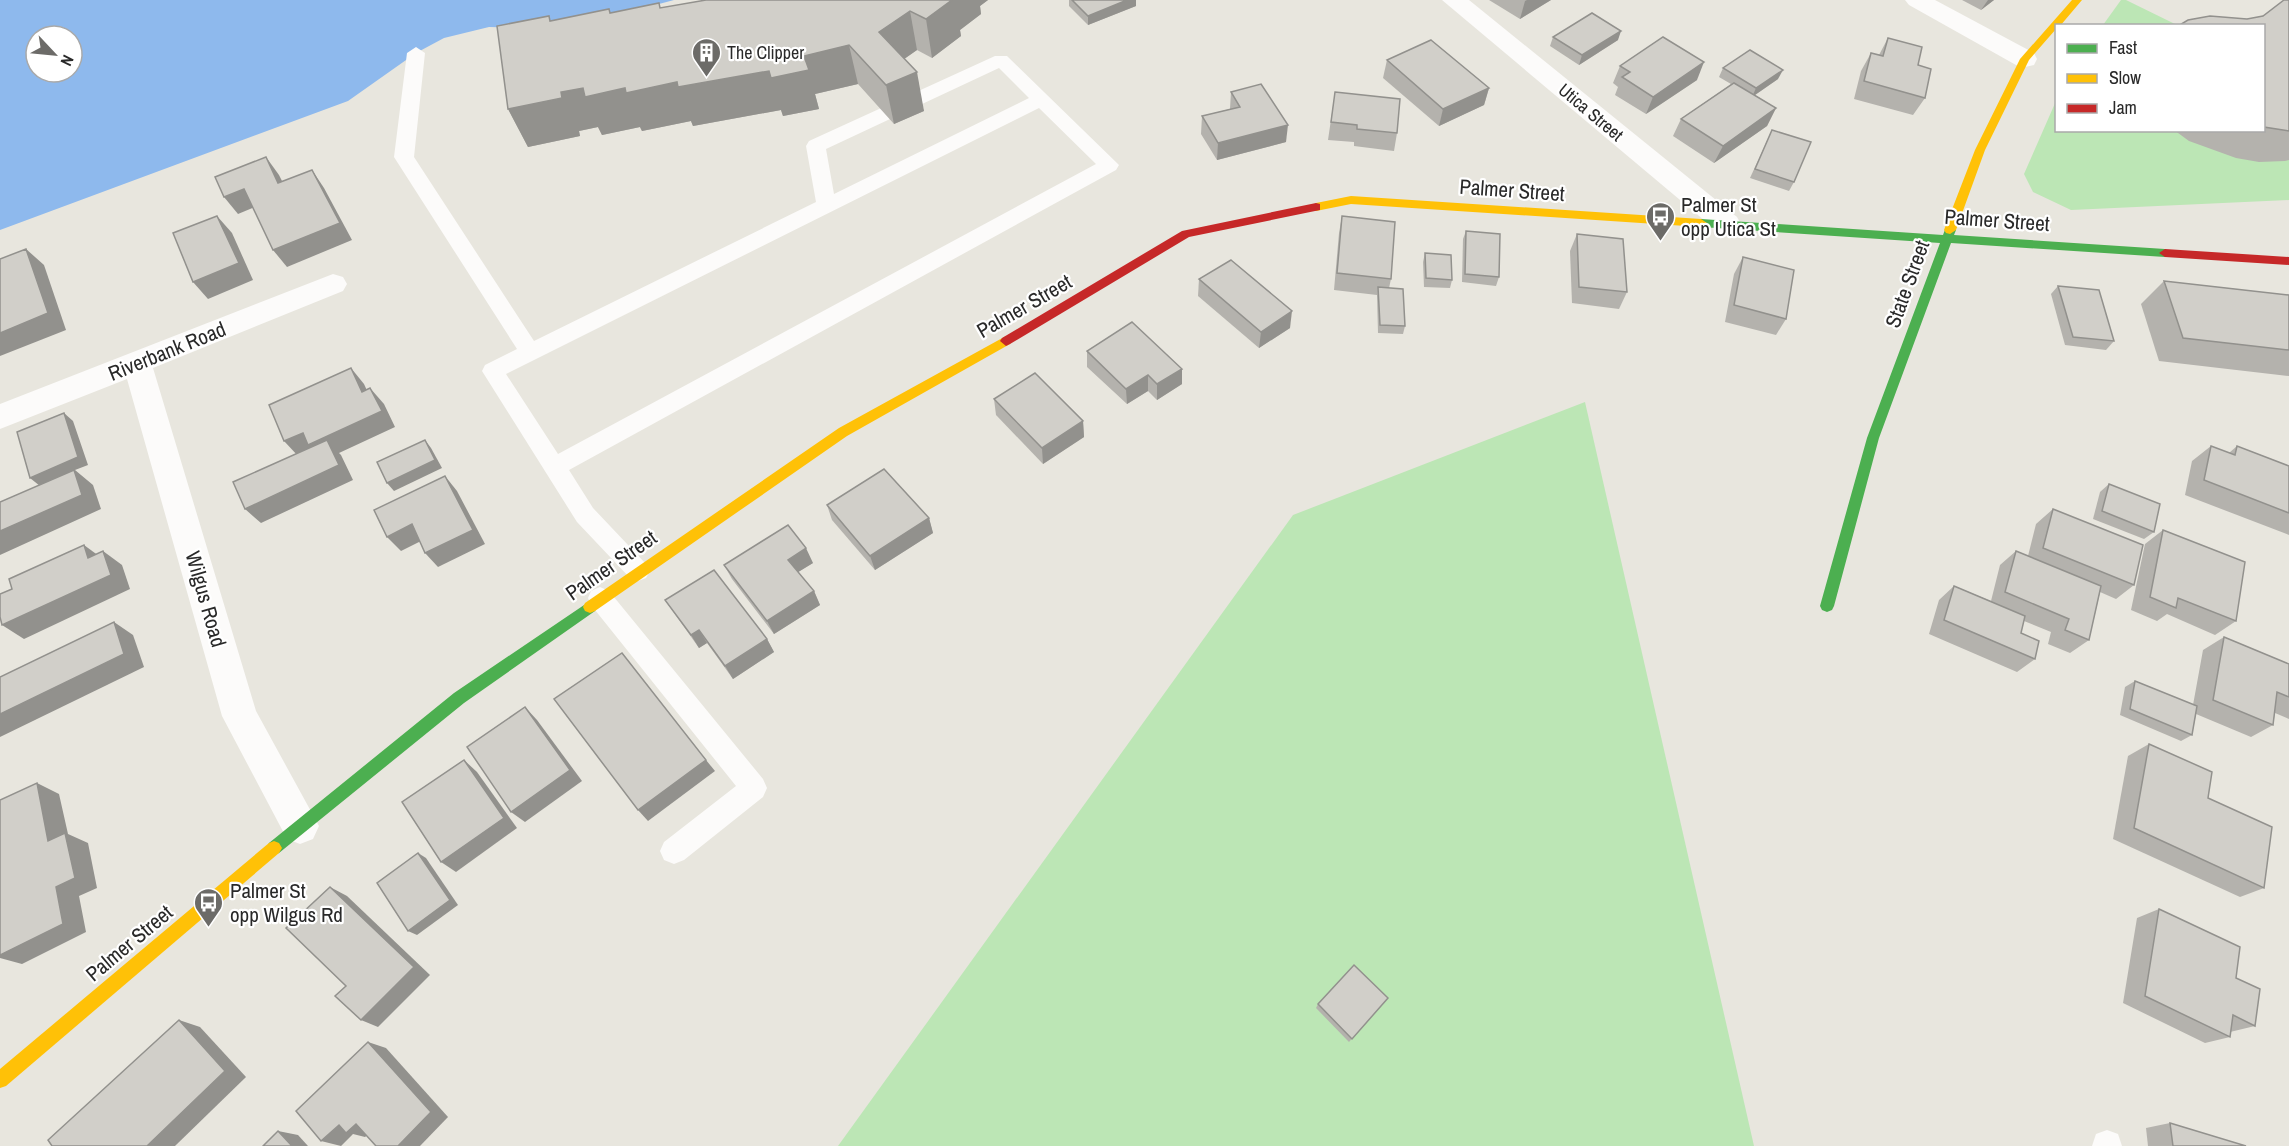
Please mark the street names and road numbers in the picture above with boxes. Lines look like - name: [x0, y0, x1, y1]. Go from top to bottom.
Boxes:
- street label: Utica Street: [1553, 77, 1629, 147]
- street label: Palmer Street: [1458, 172, 1566, 208]
- street label: Palmer Street: [1943, 202, 2051, 238]
- street label: State Street: [1878, 236, 1936, 332]
- street label: Palmer Street: [971, 267, 1077, 345]
- street label: Riverbank Road: [104, 314, 230, 388]
- street label: Palmer Street: [560, 523, 663, 607]
- street label: Wilgus Road: [178, 548, 234, 650]
- street label: Palmer Street: [79, 898, 179, 988]

